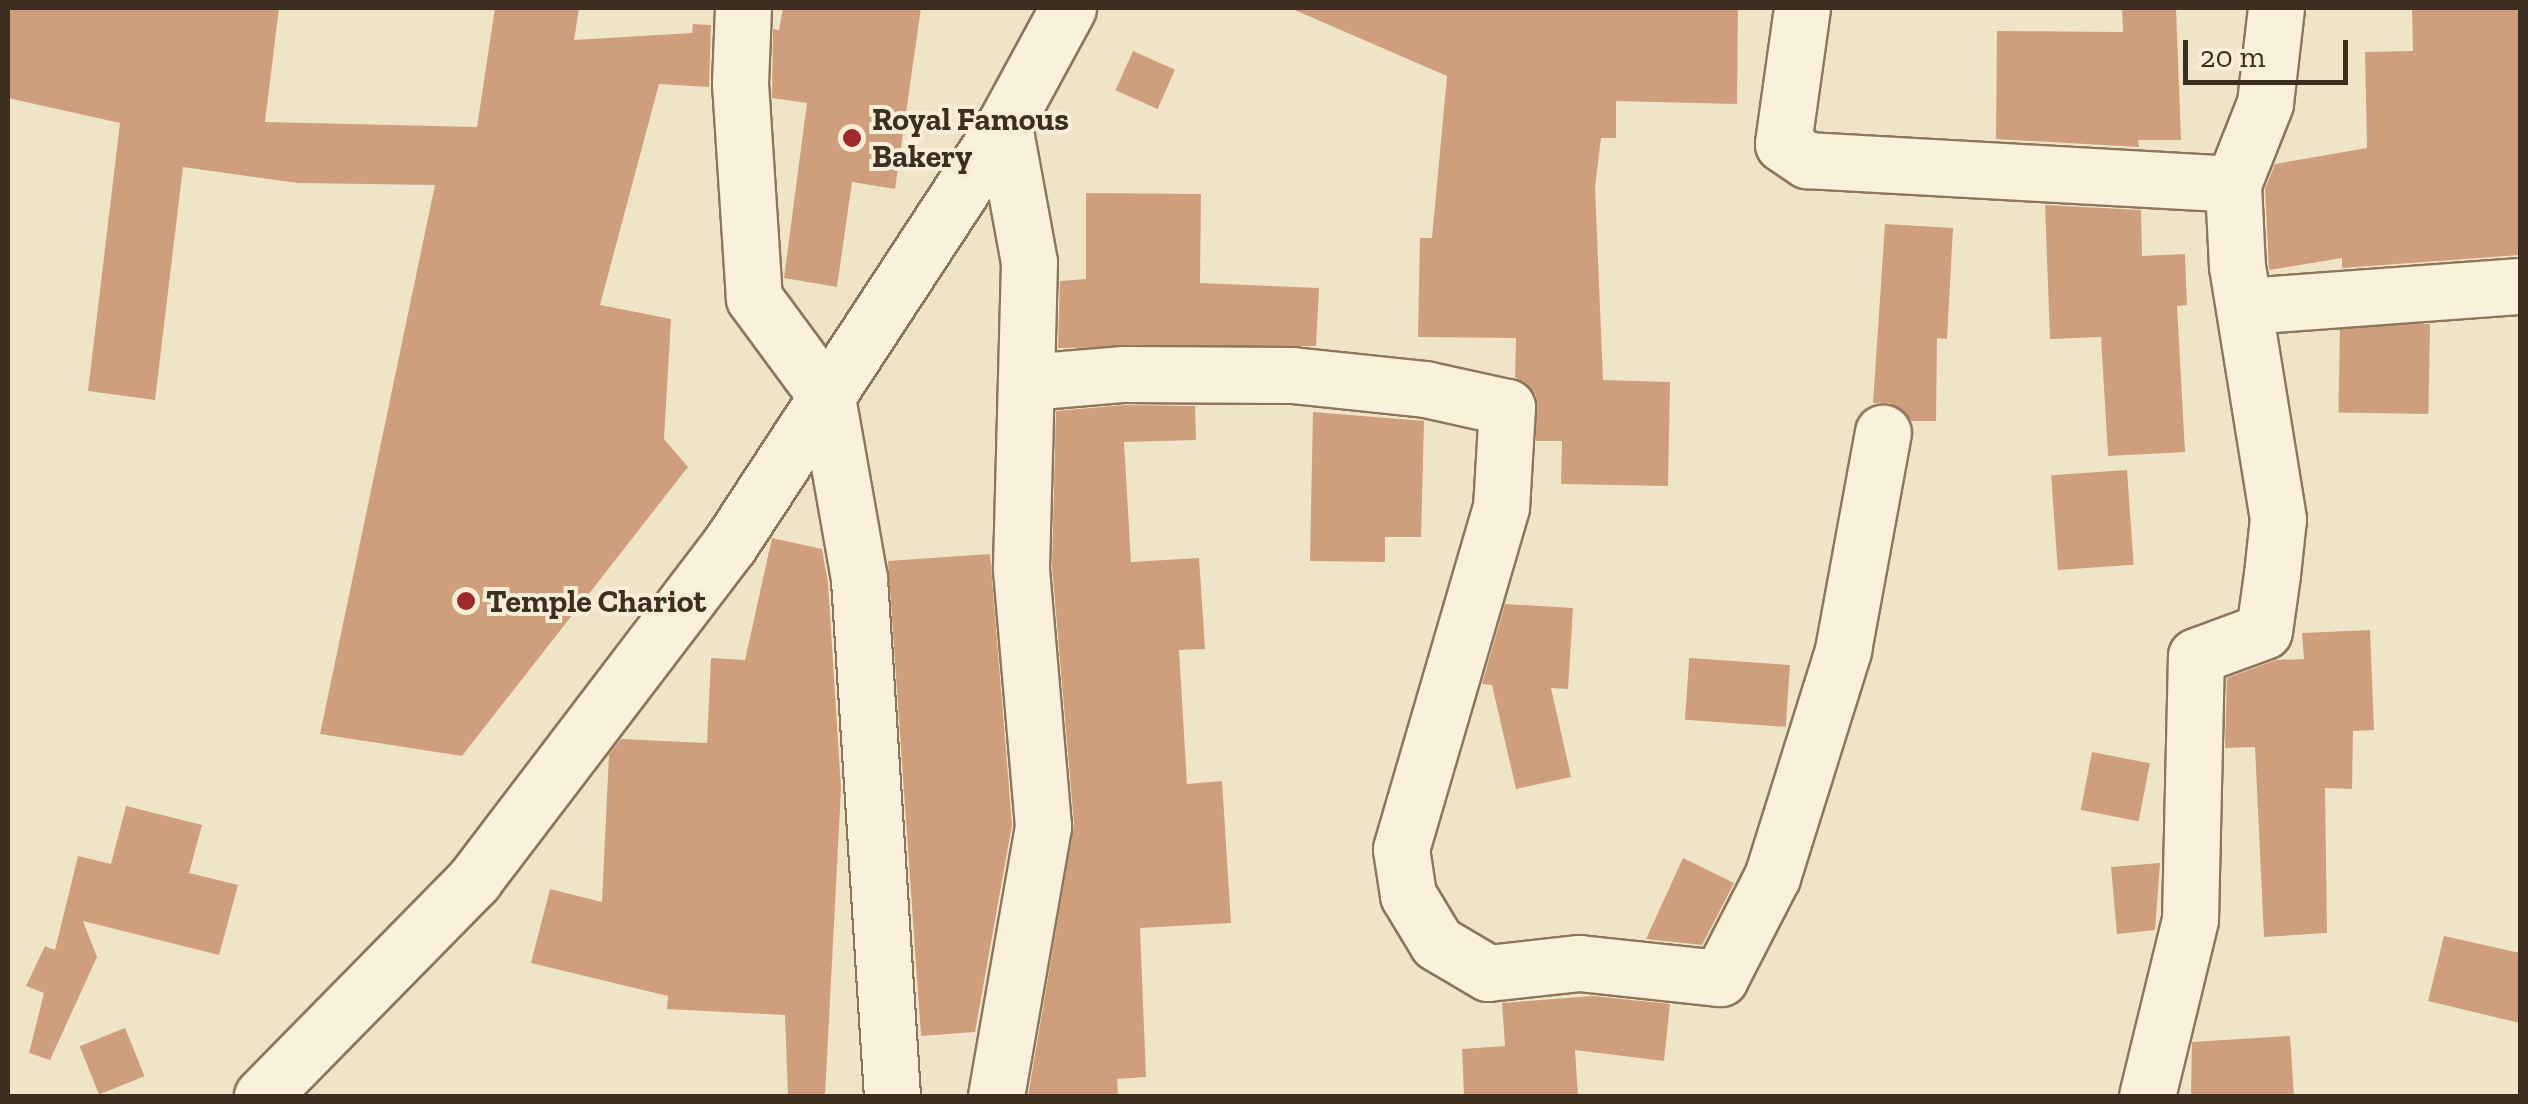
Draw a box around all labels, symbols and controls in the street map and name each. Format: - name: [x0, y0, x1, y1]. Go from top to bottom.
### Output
- scale bar: [2188, 20, 2353, 82]
- text: 20 m: [2200, 39, 2265, 75]
- place label: Royal Famous Bakery: [872, 101, 1069, 176]
- marker: Royal Famous Bakery: [841, 127, 863, 149]
- place label: Temple Chariot: [486, 582, 706, 620]
- marker: Temple Chariot: [455, 590, 477, 612]

